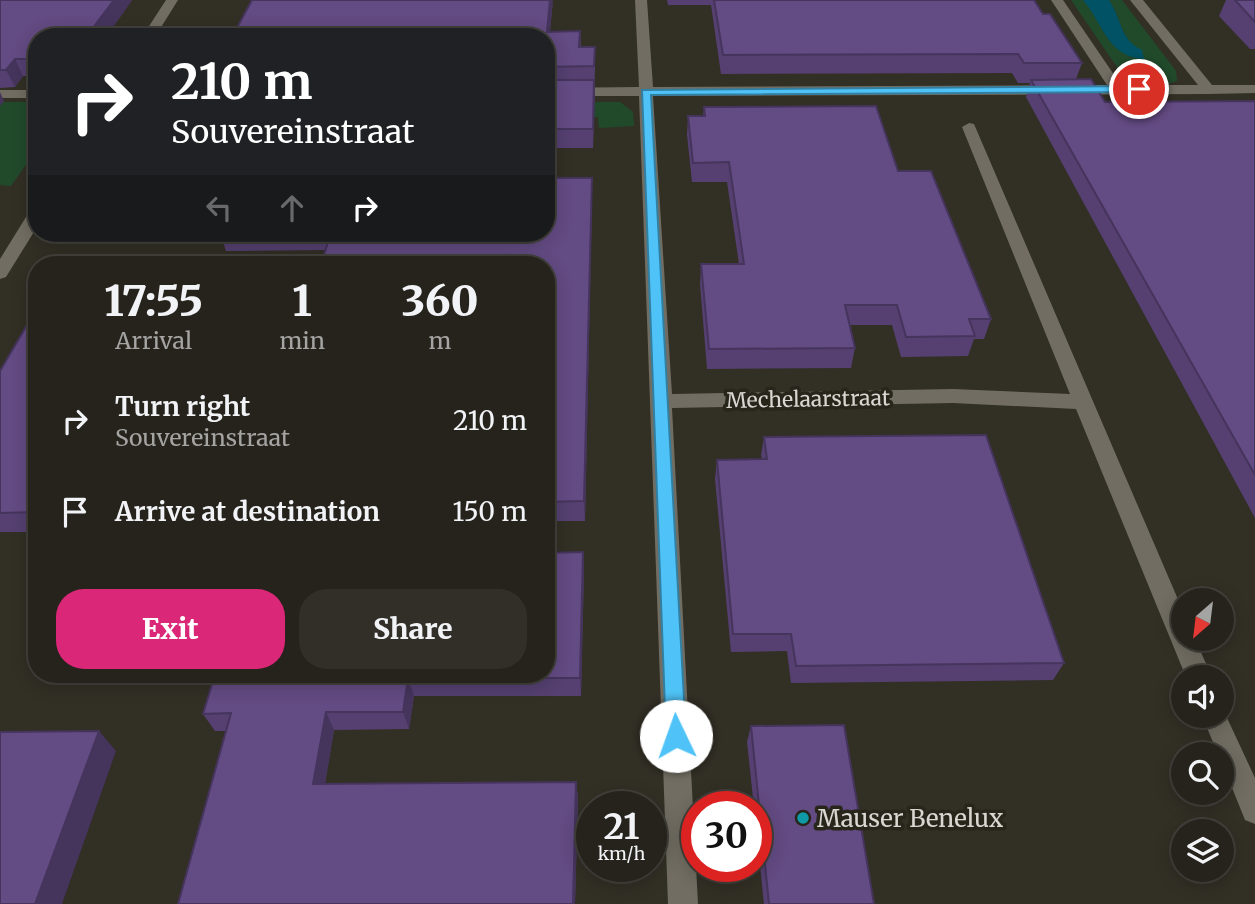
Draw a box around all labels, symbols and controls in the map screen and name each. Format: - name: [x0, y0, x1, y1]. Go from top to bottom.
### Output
- text: 210 m: [171, 51, 312, 112]
- icon: right: [56, 56, 147, 147]
- pin: [1109, 59, 1169, 119]
- icon: arrive: [1120, 70, 1158, 108]
- text: Souvereinstraat: [171, 112, 414, 152]
- icon: left: [200, 189, 238, 227]
- icon: ahead: [273, 189, 311, 227]
- icon: right: [346, 189, 384, 227]
- text: 17:55: [104, 275, 203, 327]
- text: 1: [292, 275, 312, 327]
- text: 360: [401, 275, 479, 327]
- text: Arrival: [115, 326, 192, 355]
- text: min: [279, 326, 325, 355]
- text: m: [429, 326, 451, 355]
- street label: Mechelaarstraat: [726, 384, 890, 414]
- text: Turn right: [115, 390, 250, 423]
- icon: right: [56, 402, 94, 440]
- text: 210 m: [453, 404, 527, 437]
- text: Souvereinstraat: [115, 423, 290, 452]
- icon: arrive: [56, 493, 94, 531]
- text: Arrive at destination: [115, 495, 380, 528]
- text: 150 m: [453, 495, 527, 528]
- north arrow: [1171, 588, 1234, 651]
- map controls: [1171, 588, 1234, 882]
- button: Exit: [56, 589, 285, 669]
- button: Share: [299, 589, 527, 669]
- button: sound: [1171, 665, 1234, 728]
- position arrow: [639, 699, 713, 773]
- button: search: [1171, 742, 1234, 805]
- speed limit sign: 30: [681, 791, 772, 882]
- place label: Mauser Benelux: [817, 803, 1004, 834]
- text: 21: [604, 805, 639, 849]
- marker: Mauser Benelux: [795, 810, 811, 826]
- button: layers: [1171, 819, 1234, 882]
- text: km/h: [598, 842, 645, 865]

